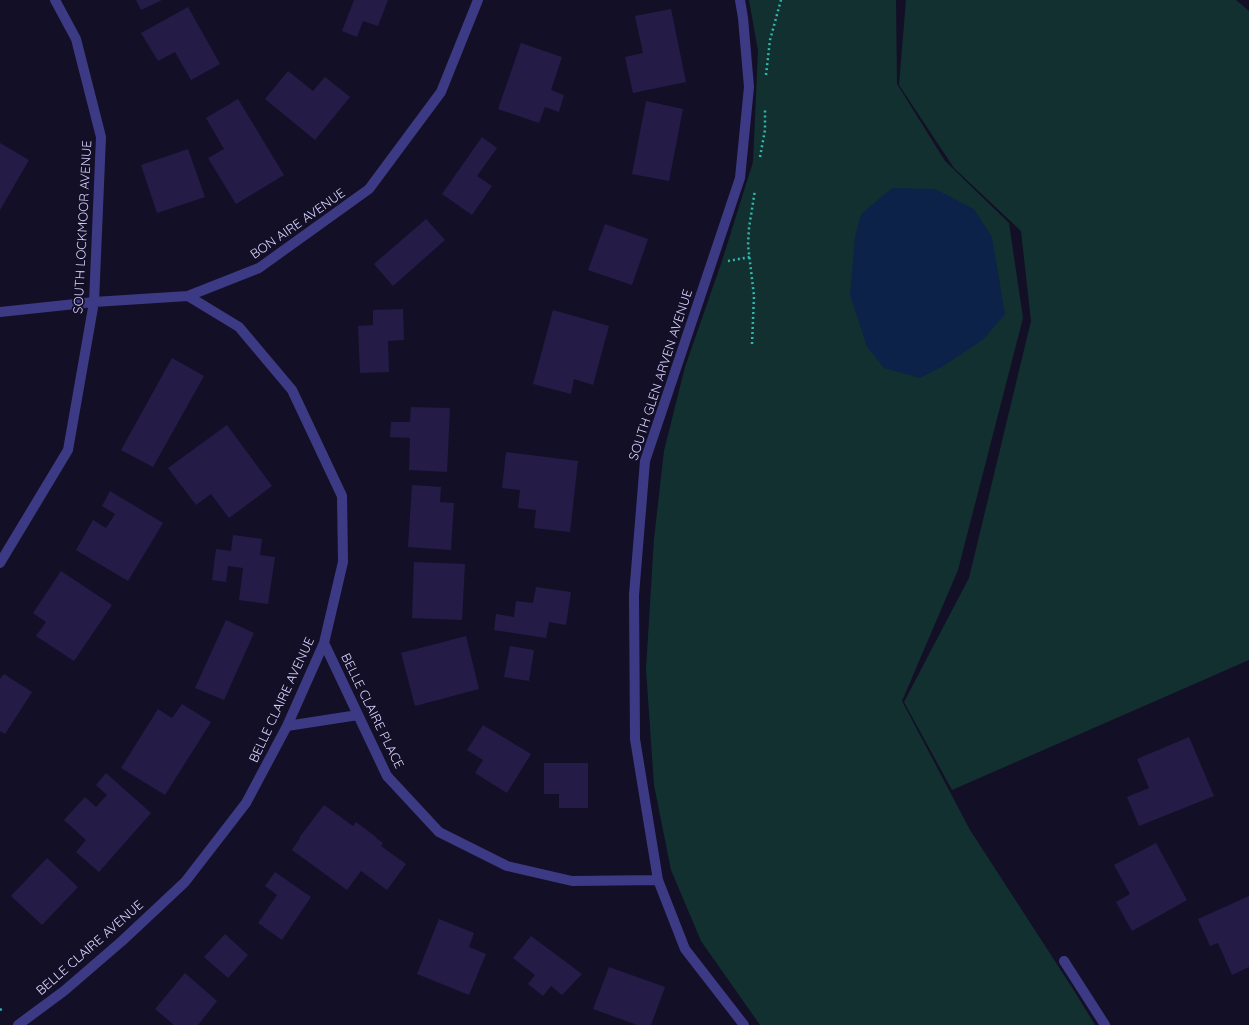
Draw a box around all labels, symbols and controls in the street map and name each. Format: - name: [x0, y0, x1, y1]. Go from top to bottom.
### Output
- street label: SOUTH LOCKMOOR AVENUE: [71, 140, 95, 314]
- street label: BON AIRE AVENUE: [248, 185, 348, 263]
- street label: SOUTH GLEN ARVEN AVENUE: [626, 287, 696, 463]
- street label: BELLE CLAIRE AVENUE: [246, 635, 318, 765]
- street label: BELLE CLAIRE PLACE: [337, 651, 407, 771]
- street label: BELLE CLAIRE AVENUE: [33, 897, 147, 999]

